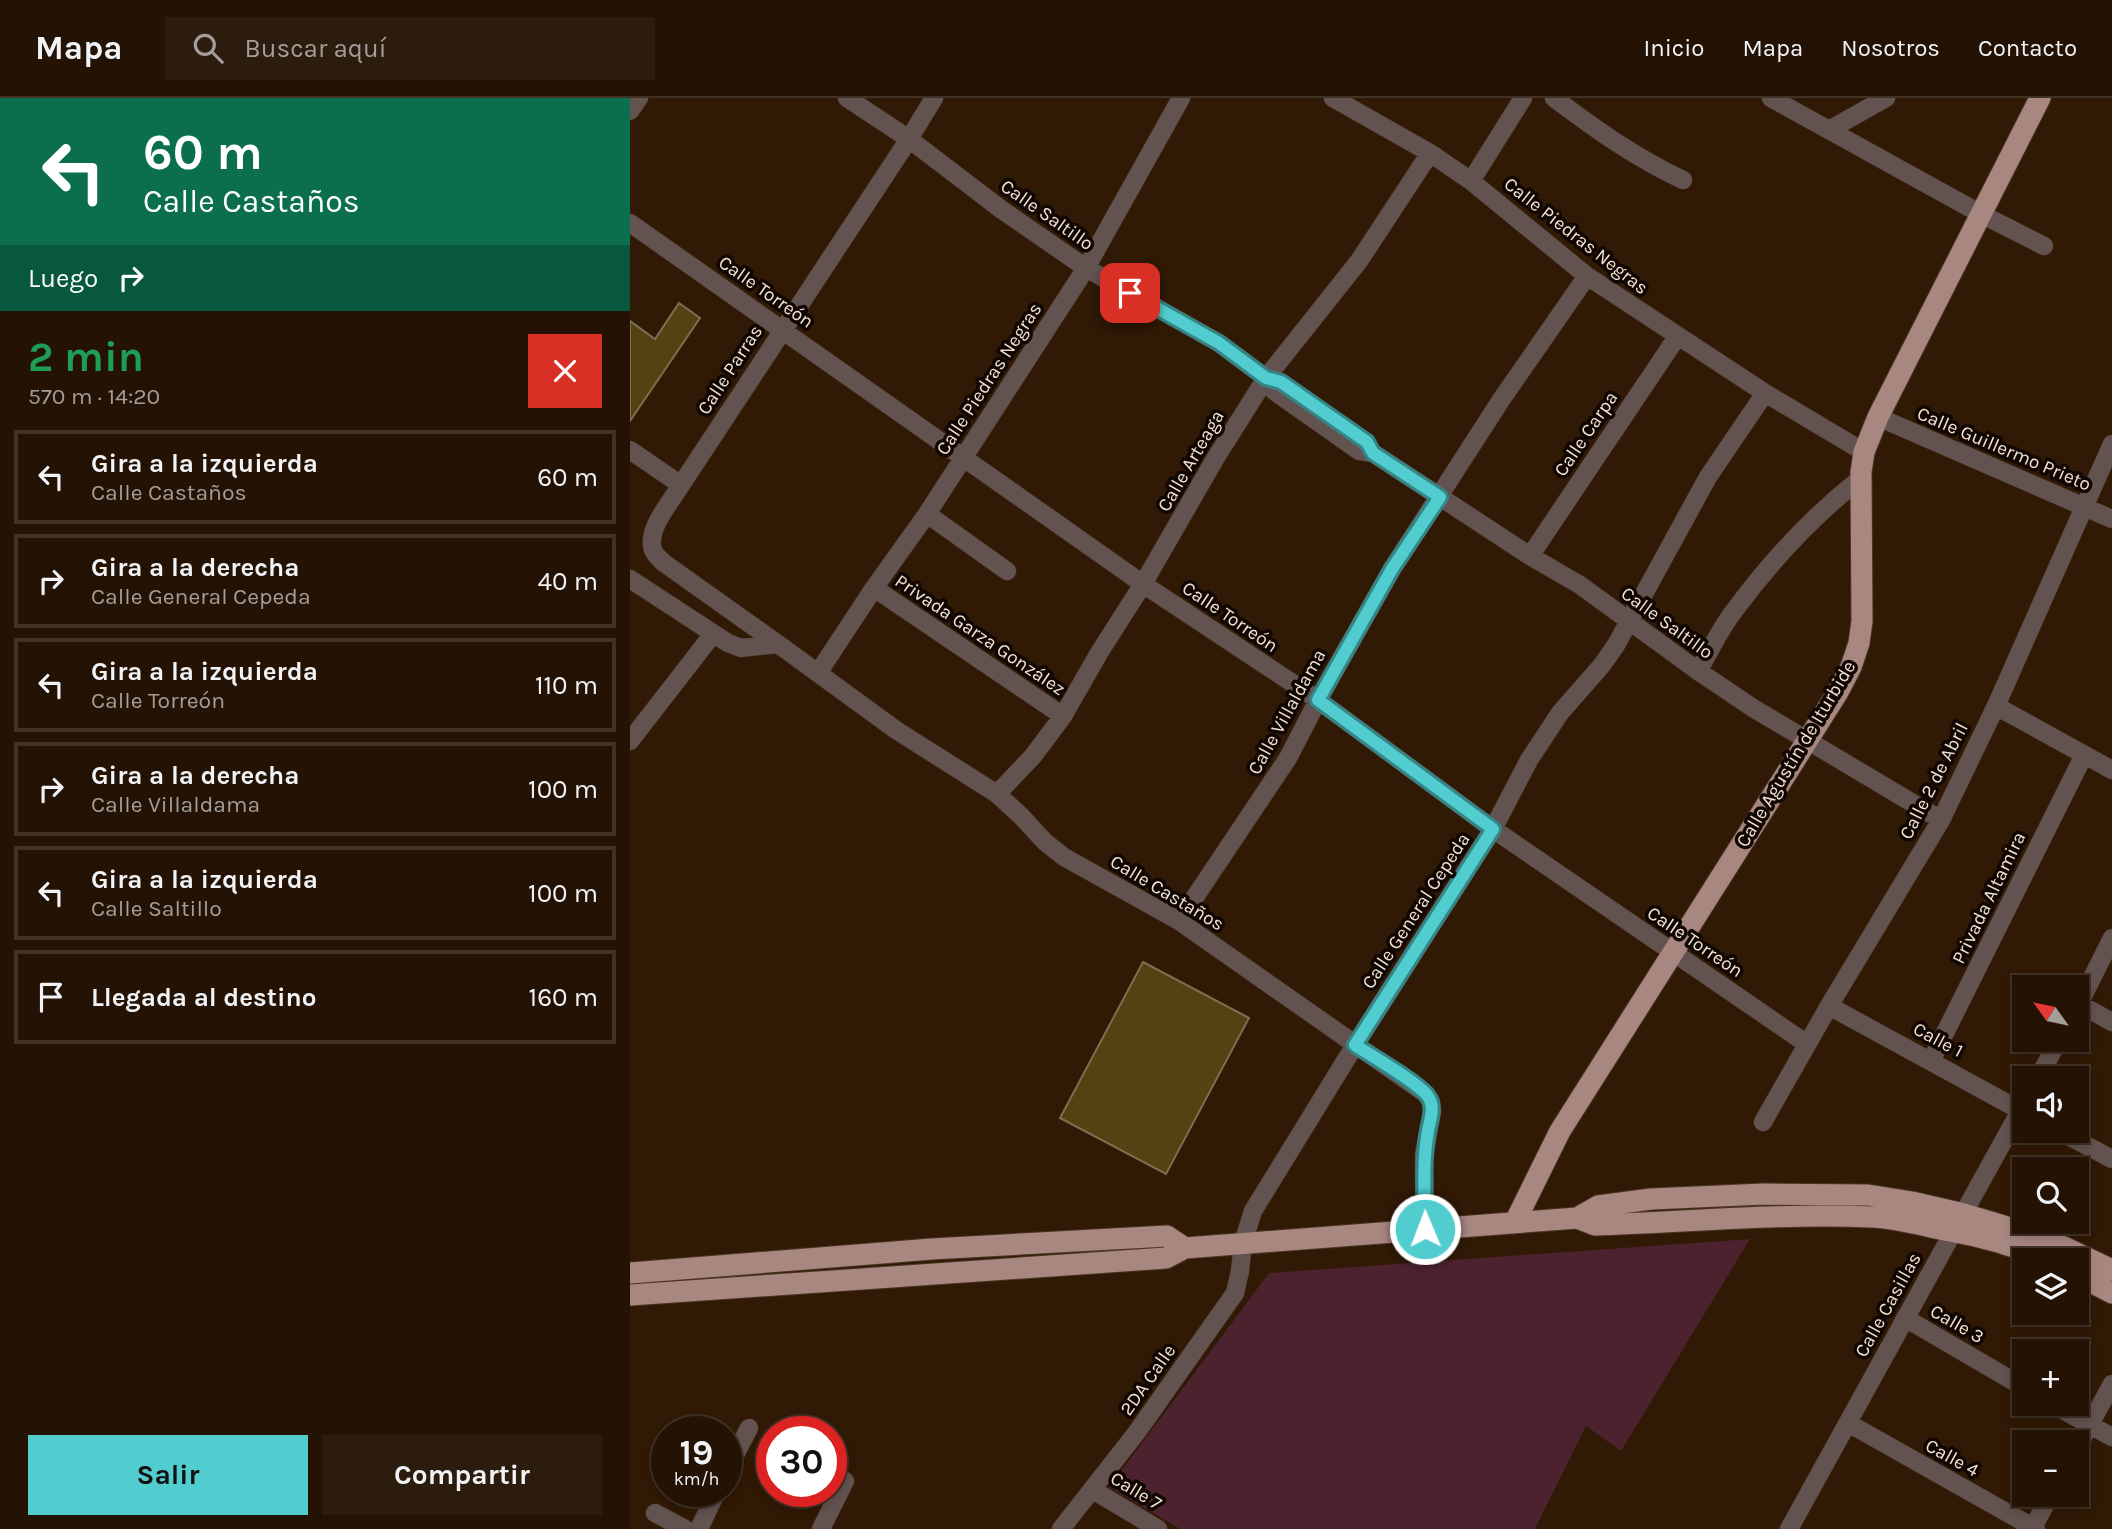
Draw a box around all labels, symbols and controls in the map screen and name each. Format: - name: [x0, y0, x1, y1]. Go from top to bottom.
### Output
- search box: [165, 17, 655, 80]
- text: Mapa: [35, 29, 123, 67]
- icon: search: [189, 29, 227, 67]
- text: Buscar aquí: [245, 33, 386, 64]
- text: Inicio: [1643, 34, 1704, 62]
- text: Mapa: [1742, 34, 1803, 62]
- text: Nosotros: [1841, 34, 1940, 62]
- text: Contacto: [1978, 34, 2077, 62]
- text: 60 m: [143, 124, 263, 181]
- icon: left: [28, 126, 119, 217]
- street label: Calle Piedras Negras: [1500, 173, 1652, 299]
- street label: Calle Saltillo: [996, 175, 1098, 255]
- text: Calle Castaños: [143, 183, 360, 220]
- street label: Calle Torreón: [714, 251, 818, 333]
- icon: right: [112, 259, 150, 297]
- text: Luego: [28, 263, 98, 294]
- pin: [1100, 263, 1160, 323]
- icon: arrive: [1111, 274, 1149, 312]
- street label: Calle Piedras Negras: [932, 299, 1046, 459]
- street label: Calle Parras: [693, 321, 767, 419]
- text: 2 min: [28, 332, 144, 382]
- button: close: [528, 334, 602, 408]
- text: 570 m · 14:20: [28, 383, 160, 410]
- street label: Calle Carpa: [1550, 387, 1622, 481]
- street label: Calle Guillermo Prieto: [1914, 402, 2094, 496]
- street label: Calle Arteaga: [1153, 406, 1229, 516]
- text: Gira a la izquierda: [91, 448, 318, 479]
- icon: left: [32, 458, 70, 496]
- text: 60 m: [537, 462, 598, 493]
- text: Calle Castaños: [91, 479, 247, 506]
- text: Gira a la derecha: [91, 552, 300, 583]
- icon: right: [32, 562, 70, 600]
- text: 40 m: [538, 566, 598, 597]
- street label: Privada Garza González: [891, 570, 1069, 700]
- street label: Calle Torreón: [1178, 577, 1282, 657]
- street label: Calle Saltillo: [1617, 582, 1717, 664]
- text: Calle General Cepeda: [91, 583, 311, 610]
- street label: Calle Villaldama: [1244, 646, 1330, 778]
- text: Gira a la izquierda: [91, 656, 318, 687]
- street label: Calle Agustín de Iturbide: [1732, 657, 1860, 851]
- icon: left: [32, 666, 70, 704]
- text: 110 m: [535, 670, 598, 701]
- text: Calle Torreón: [91, 687, 225, 714]
- street label: Calle 2 de Abril: [1895, 719, 1973, 843]
- text: Gira a la derecha: [91, 760, 300, 791]
- icon: right: [32, 770, 70, 808]
- text: 100 m: [528, 774, 598, 805]
- text: Calle Villaldama: [91, 791, 260, 818]
- street label: Calle General Cepeda: [1357, 829, 1475, 993]
- street label: Privada Altamira: [1948, 829, 2030, 967]
- street label: Calle Castaños: [1106, 850, 1228, 936]
- text: Gira a la izquierda: [91, 864, 318, 895]
- icon: left: [32, 874, 70, 912]
- text: 100 m: [528, 878, 598, 909]
- text: Calle Saltillo: [91, 895, 222, 922]
- street label: Calle Torreón: [1643, 902, 1747, 982]
- north arrow: [2012, 975, 2090, 1052]
- map controls: [2012, 975, 2089, 1507]
- icon: arrive: [32, 978, 70, 1016]
- text: Llegada al destino: [91, 982, 317, 1013]
- text: 160 m: [529, 982, 598, 1013]
- street label: Calle 1: [1909, 1018, 1967, 1062]
- button: sound: [2012, 1066, 2089, 1143]
- button: search: [2012, 1157, 2089, 1234]
- position arrow: [1388, 1192, 1462, 1266]
- button: layers: [2012, 1248, 2089, 1325]
- street label: Calle Casillas: [1850, 1249, 1926, 1361]
- street label: Calle 3: [1926, 1300, 1988, 1348]
- button: +: [2012, 1339, 2089, 1416]
- street label: 2DA Calle: [1116, 1340, 1180, 1420]
- speed limit sign: 30: [756, 1416, 847, 1507]
- button: −: [2012, 1430, 2089, 1507]
- text: 19: [680, 1432, 713, 1473]
- street label: Calle 4: [1921, 1434, 1983, 1482]
- button: Salir: [28, 1435, 308, 1515]
- button: Compartir: [322, 1435, 602, 1515]
- street label: Calle 7: [1106, 1467, 1166, 1515]
- text: km/h: [674, 1468, 719, 1490]

